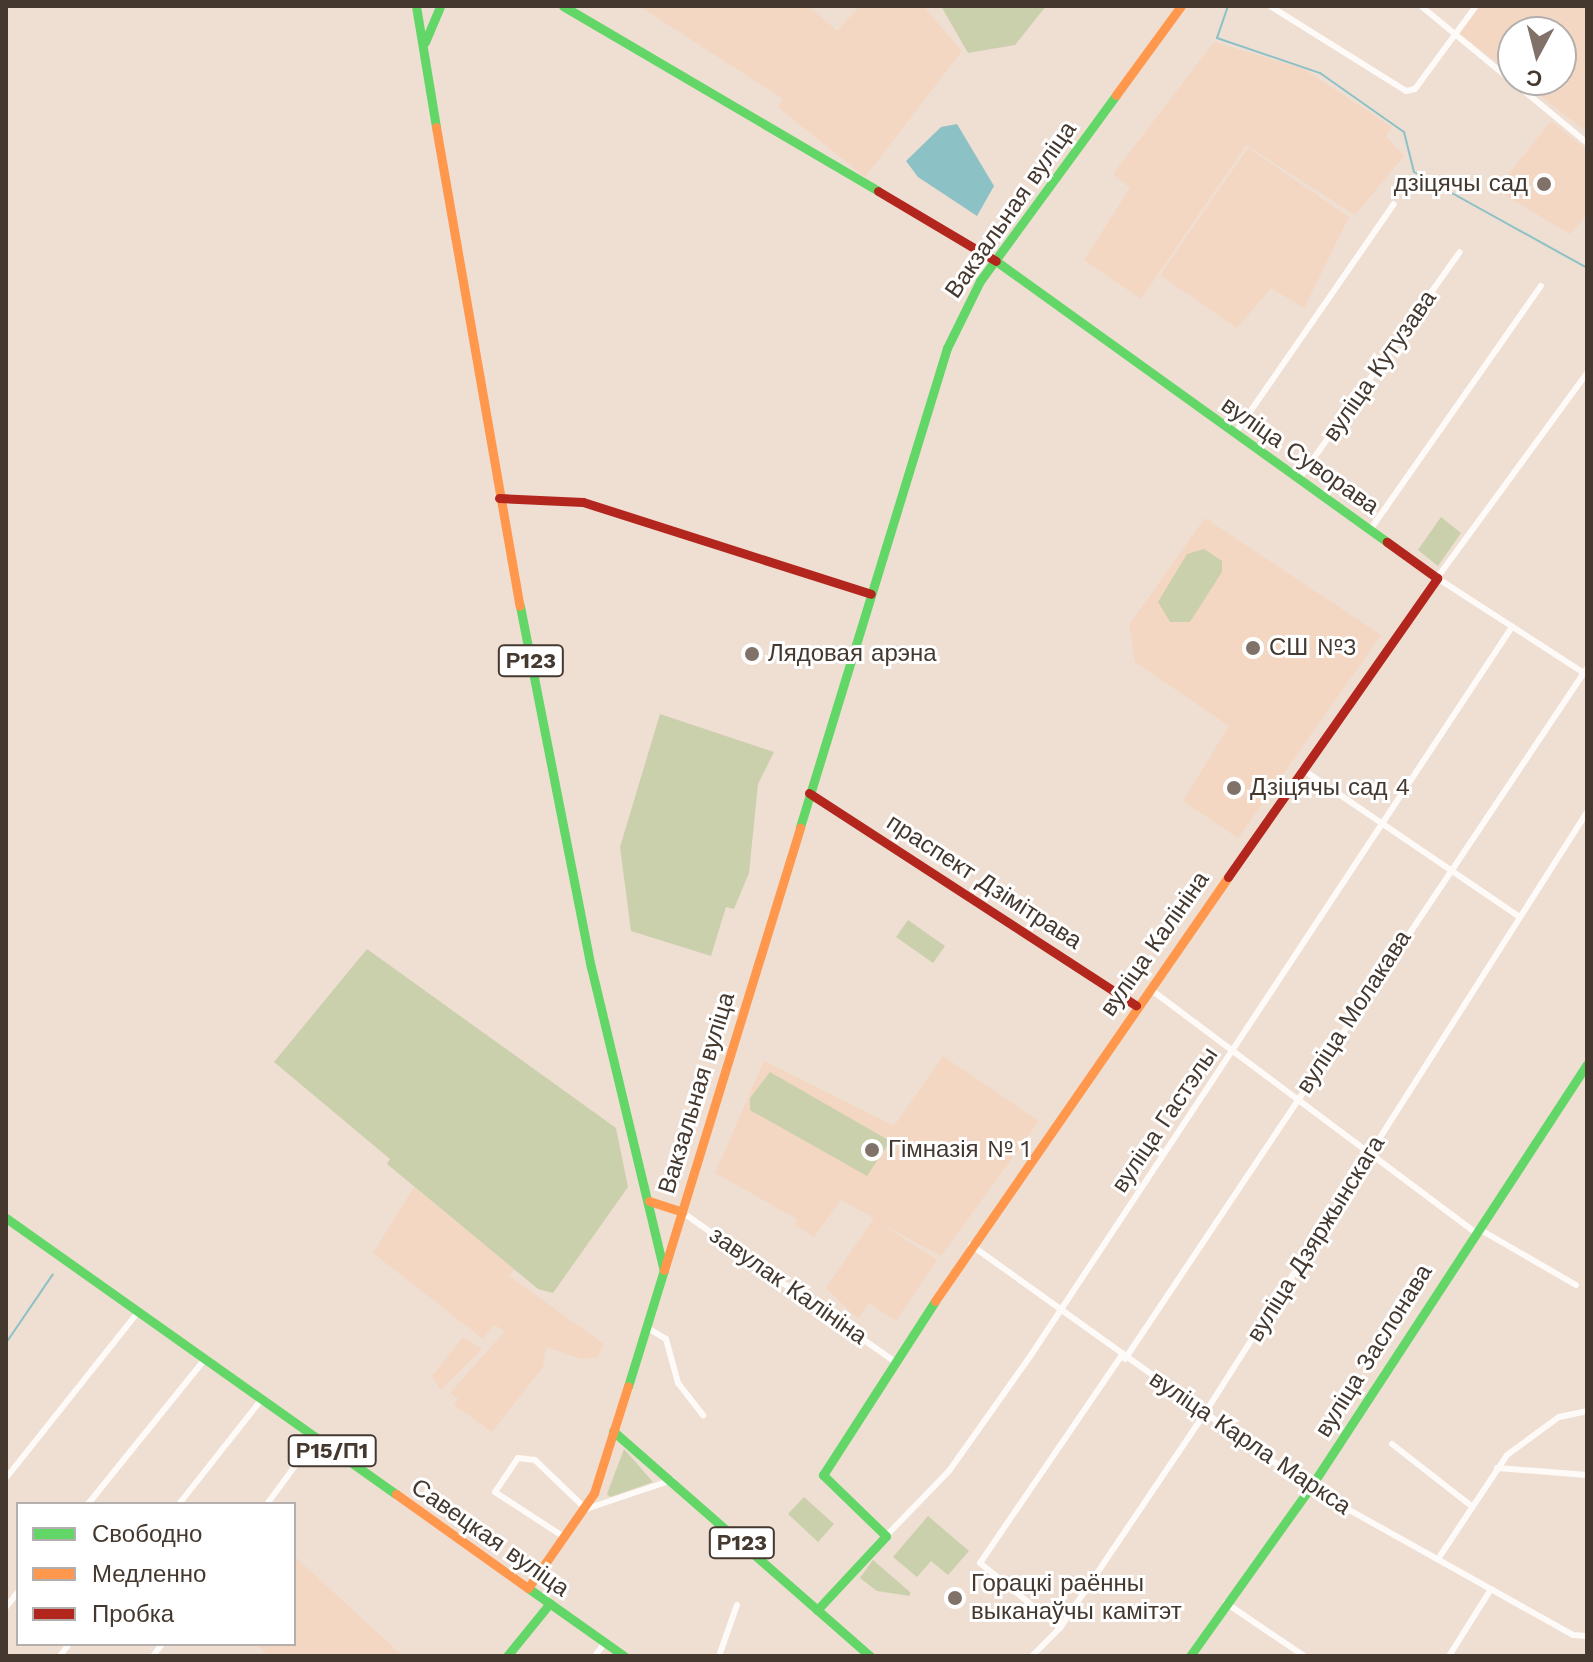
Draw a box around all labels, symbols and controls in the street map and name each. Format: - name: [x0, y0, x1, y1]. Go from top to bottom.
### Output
- north arrow: [1497, 16, 1577, 96]
- text: С: [1525, 65, 1544, 92]
- street label: Вакзальная вуліца: [939, 116, 1083, 304]
- place label: дзіцячы сад: [1394, 170, 1528, 198]
- marker: дзіцячы сад: [1535, 175, 1553, 193]
- street label: вуліца Кутузава: [1317, 285, 1443, 447]
- street label: вуліца Суворава: [1216, 391, 1384, 521]
- place label: СШ №3: [1269, 634, 1357, 662]
- marker: СШ №3: [1244, 639, 1262, 657]
- place label: Лядовая арэна: [768, 640, 937, 668]
- road number: Р123: [497, 643, 565, 679]
- marker: Лядовая арэна: [743, 645, 761, 663]
- place label: Дзіцячы сад 4: [1250, 774, 1410, 802]
- marker: Дзіцячы сад 4: [1225, 779, 1243, 797]
- street label: праспект Дзімітрава: [881, 808, 1087, 956]
- street label: вуліца Калініна: [1094, 866, 1216, 1022]
- street label: вуліца Молакава: [1290, 925, 1418, 1099]
- street label: Вакзальная вуліца: [653, 989, 741, 1197]
- street label: вуліца Гастэлы: [1106, 1042, 1224, 1198]
- street label: вуліца Дзяржынскага: [1241, 1131, 1391, 1347]
- place label: Гімназія № 1: [888, 1136, 1030, 1164]
- marker: Гімназія № 1: [863, 1141, 881, 1159]
- street label: завулак Калініна: [704, 1221, 872, 1351]
- street label: вуліца Заслонава: [1309, 1259, 1439, 1443]
- street label: вуліца Карла Маркса: [1144, 1365, 1356, 1521]
- road number: Р15/П1: [286, 1433, 378, 1469]
- street label: Савецкая вуліца: [405, 1473, 575, 1603]
- legend: [16, 1502, 296, 1646]
- text: Свободно: [92, 1520, 202, 1548]
- road number: Р123: [708, 1525, 776, 1561]
- text: Медленно: [92, 1560, 206, 1588]
- place label: Горацкі раённы выканаўчы камітэт: [971, 1570, 1182, 1626]
- marker: Горацкі раённы выканаўчы камітэт: [946, 1589, 964, 1607]
- text: Пробка: [92, 1600, 174, 1628]

